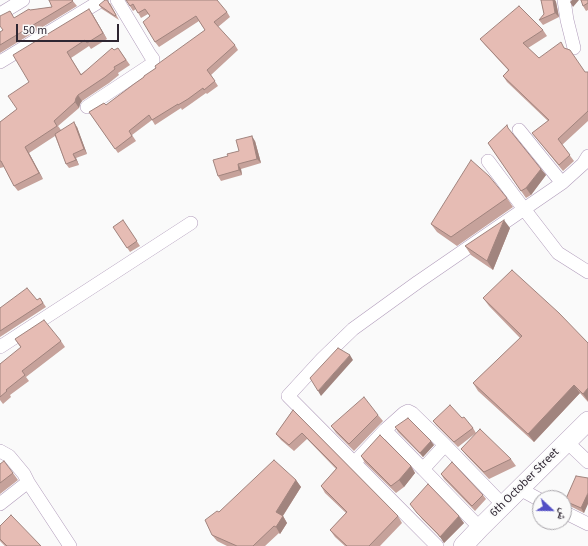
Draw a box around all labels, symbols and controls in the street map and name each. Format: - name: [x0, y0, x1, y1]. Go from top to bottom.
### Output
- scale bar: [18, 16, 121, 42]
- text: 50 m: [23, 22, 47, 39]
- street label: 6th October Street: [487, 445, 563, 521]
- north arrow: [532, 490, 572, 530]
- text: ش: [554, 506, 572, 523]

